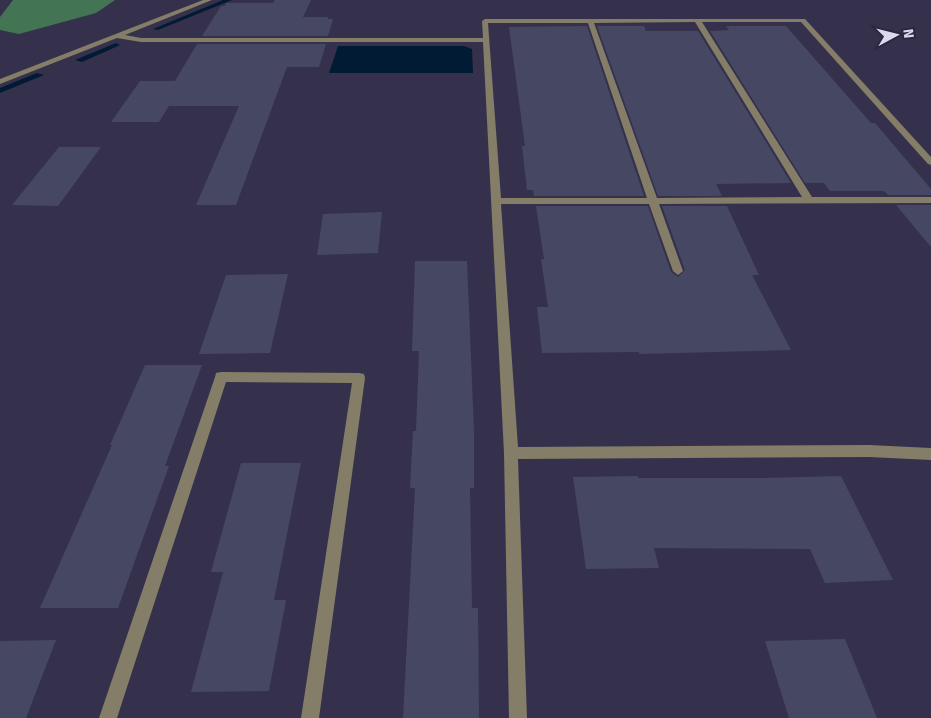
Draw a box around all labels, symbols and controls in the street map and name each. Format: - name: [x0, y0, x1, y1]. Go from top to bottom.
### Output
- north arrow: [871, 10, 921, 60]
- text: N: [899, 28, 917, 39]

